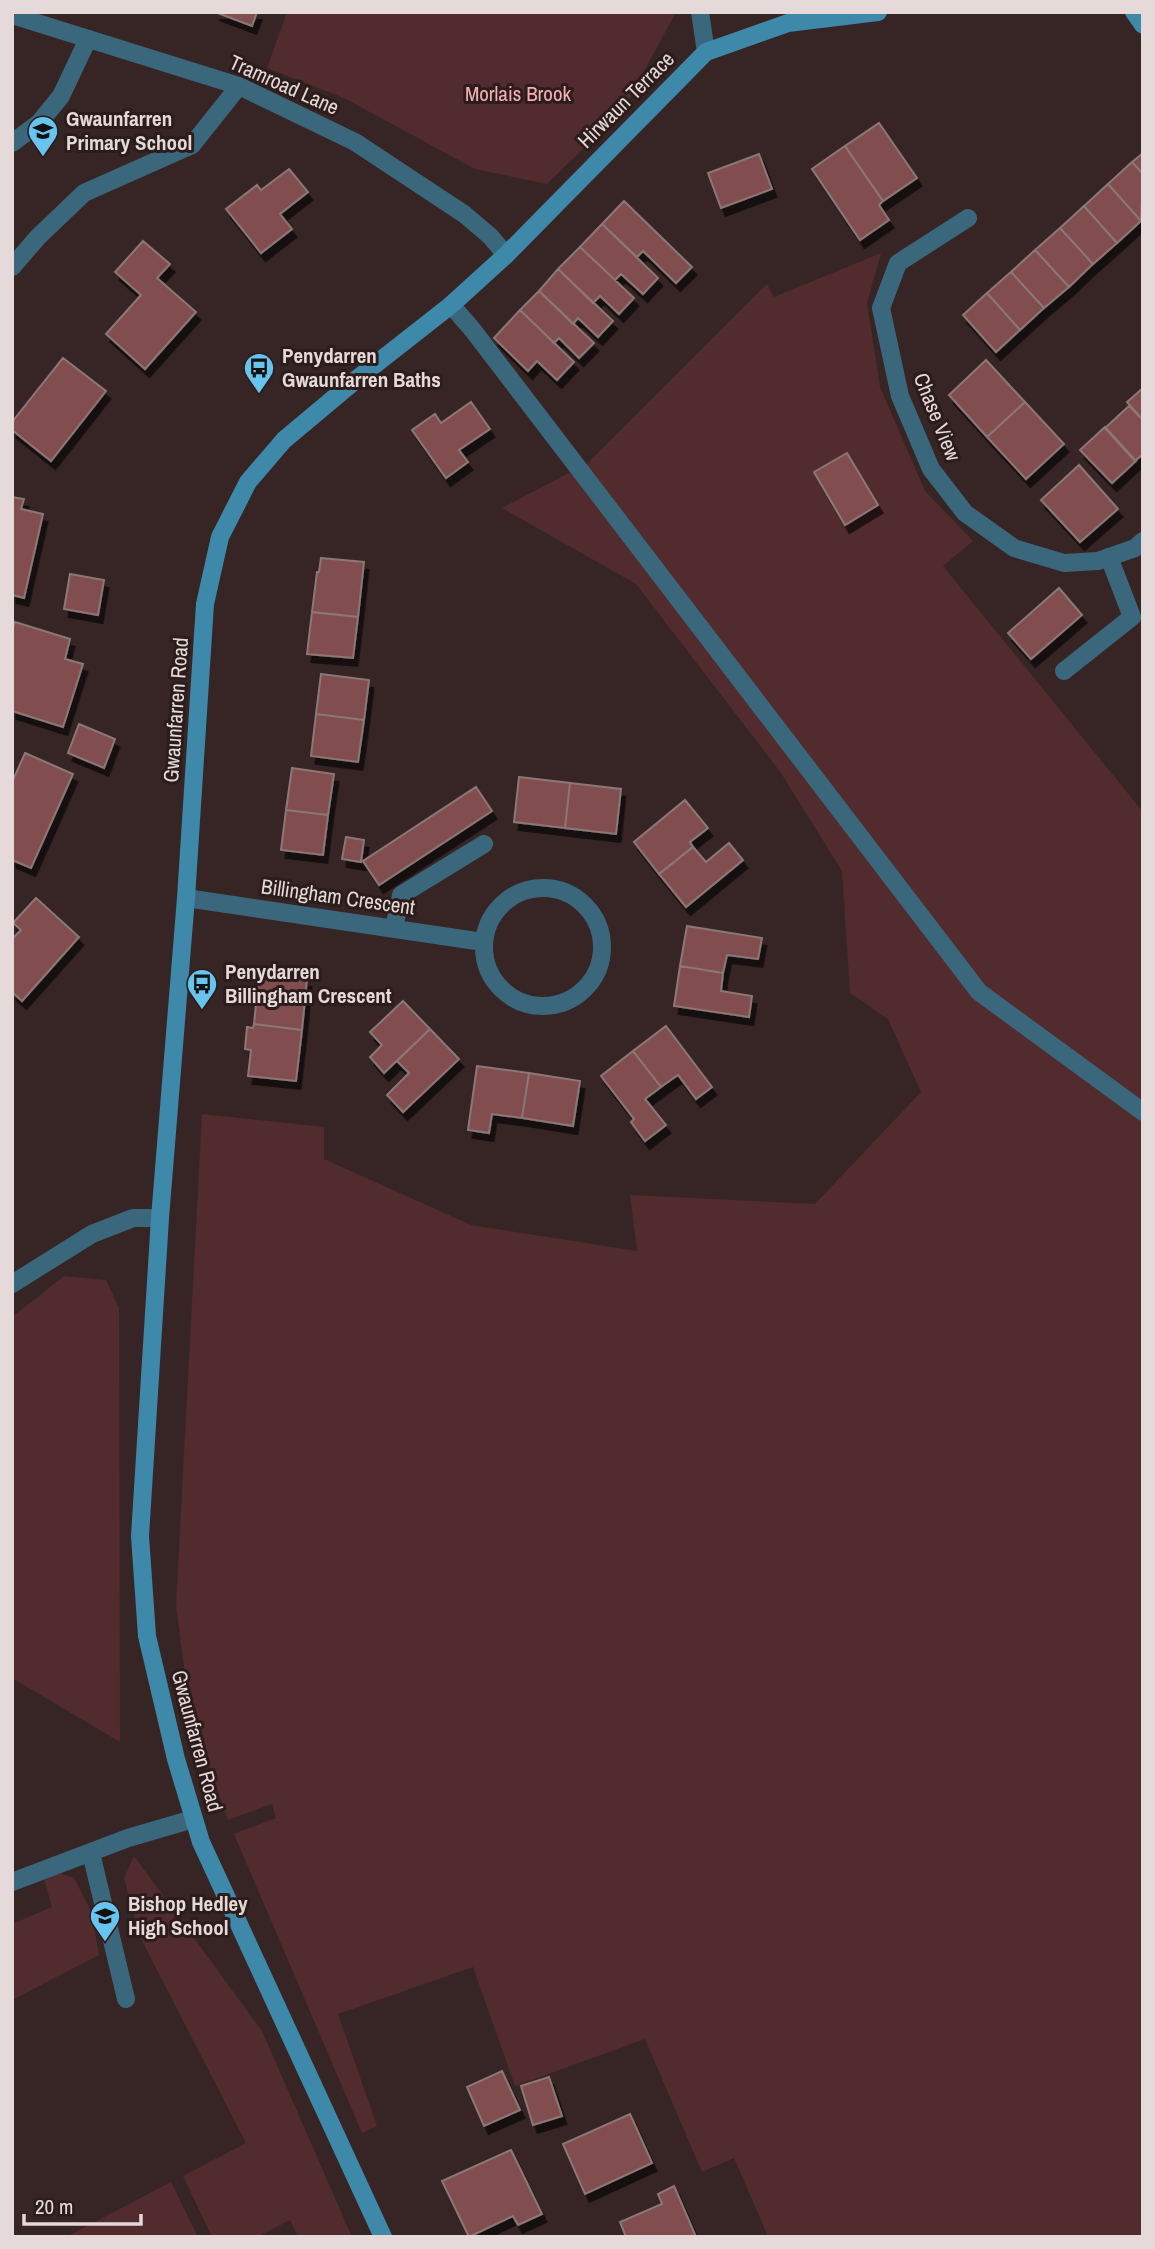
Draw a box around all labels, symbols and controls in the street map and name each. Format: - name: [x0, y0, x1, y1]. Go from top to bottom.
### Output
- street label: Hirwaun Terrace: [571, 45, 680, 154]
- street label: Tramroad Lane: [225, 47, 344, 122]
- park label: Morlais Brook: [465, 79, 571, 108]
- place label: Gwaunfarren Primary School: [66, 104, 192, 157]
- school or university icon: Gwaunfarren Primary School: [26, 114, 60, 158]
- place label: Penydarren Gwaunfarren Baths: [282, 341, 441, 394]
- bus stop icon: Penydarren Gwaunfarren Baths: [242, 351, 276, 395]
- street label: Chase View: [907, 368, 968, 466]
- street label: Gwaunfarren Road: [156, 636, 195, 784]
- street label: Billingham Crescent: [259, 871, 417, 922]
- place label: Penydarren Billingham Crescent: [225, 957, 392, 1010]
- bus stop icon: Penydarren Billingham Crescent: [185, 967, 219, 1011]
- street label: Gwaunfarren Road: [165, 1667, 230, 1815]
- place label: Bishop Hedley High School: [128, 1889, 248, 1942]
- school or university icon: Bishop Hedley High School: [88, 1899, 122, 1943]
- scale bar: [24, 2182, 142, 2226]
- text: 20 m: [35, 2192, 73, 2221]

